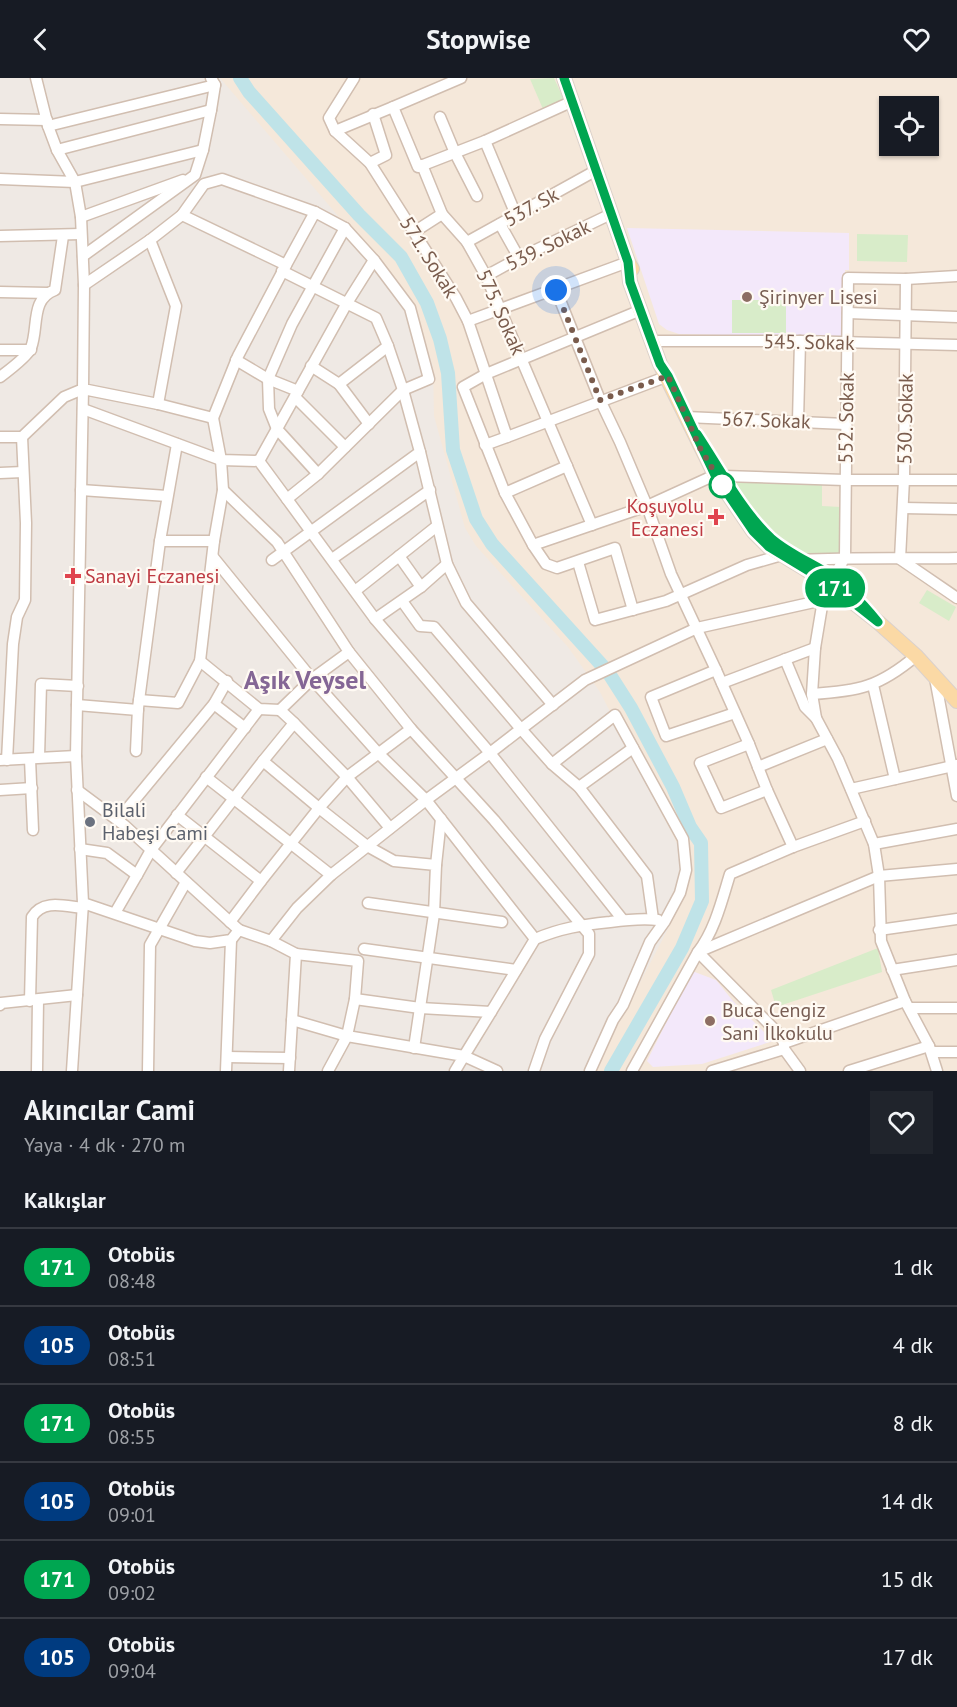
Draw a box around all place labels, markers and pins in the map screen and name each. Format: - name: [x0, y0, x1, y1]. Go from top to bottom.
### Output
- place label: Şirinyer Lisesi: [759, 284, 878, 310]
- marker: Şirinyer Lisesi: [740, 290, 754, 304]
- unlabelled marker: [709, 472, 735, 498]
- place label: Koşuyolu Eczanesi: [626, 493, 704, 542]
- marker: Koşuyolu Eczanesi: [709, 510, 723, 524]
- place label: Sanayi Eczanesi: [85, 563, 220, 589]
- marker: Sanayi Eczanesi: [66, 569, 80, 583]
- place label: Bilali Habeşi Cami: [102, 797, 208, 846]
- marker: Bilali Habeşi Cami: [83, 815, 97, 829]
- place label: Buca Cengiz Sani İlkokulu: [722, 997, 833, 1046]
- marker: Buca Cengiz Sani İlkokulu: [703, 1014, 717, 1028]

